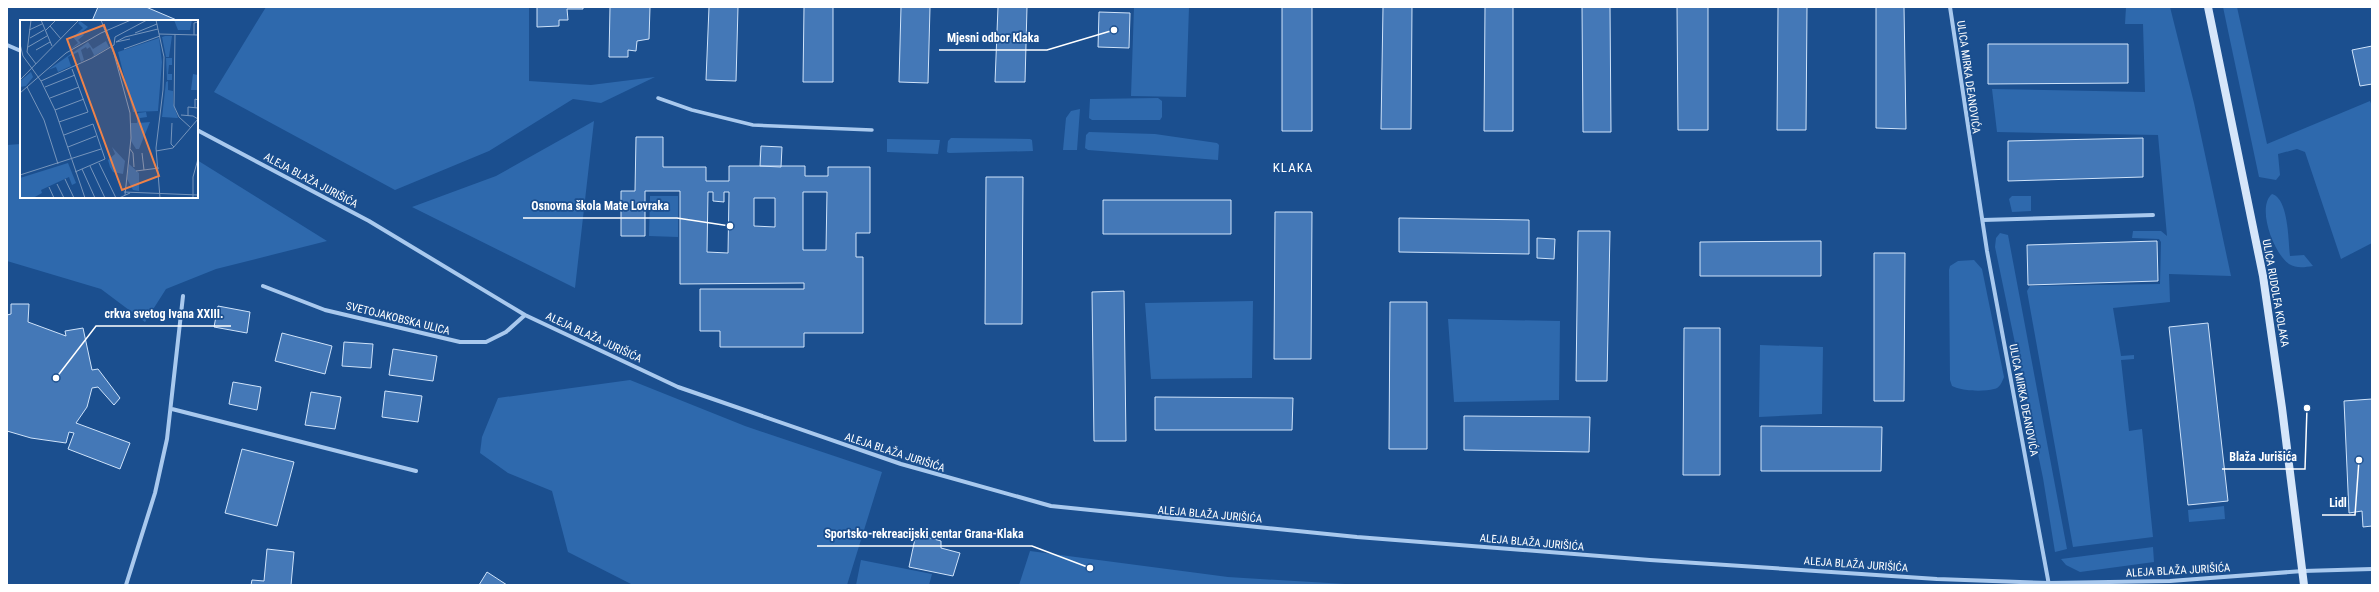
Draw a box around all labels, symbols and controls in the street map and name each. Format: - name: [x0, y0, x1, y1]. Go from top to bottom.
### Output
- inset map: [20, 20, 198, 198]
- street label: ULICA MIRKA DEANOVIĆA: [1954, 20, 1984, 135]
- callout: Mjesni odbor Klaka: [939, 26, 1047, 50]
- text: Mjesni odbor Klaka: [947, 31, 1039, 45]
- street label: ALEJA BLAŽA JURIŠIĆA: [262, 149, 361, 211]
- district label: KLAKA: [1273, 160, 1313, 175]
- callout: Osnovna škola Mate Lovraka: [523, 194, 677, 218]
- text: Osnovna škola Mate Lovraka: [531, 199, 669, 213]
- street label: ULICA RUDOLFA KOLAKA: [2260, 238, 2291, 349]
- street label: SVETOJAKOBSKA ULICA: [344, 299, 452, 338]
- callout: crkva svetog Ivana XXIII.: [96, 302, 231, 326]
- text: crkva svetog Ivana XXIII.: [105, 307, 223, 321]
- street label: ALEJA BLAŽA JURIŠIĆA: [544, 309, 645, 366]
- street label: ULICA MIRKA DEANOVIĆA: [2006, 343, 2042, 458]
- street label: ALEJA BLAŽA JURIŠIĆA: [843, 429, 948, 475]
- callout: Blaža Jurišića: [2222, 445, 2305, 469]
- text: Blaža Jurišića: [2229, 450, 2297, 464]
- callout: Lidl: [2322, 491, 2355, 515]
- text: Lidl: [2329, 496, 2347, 510]
- street label: ALEJA BLAŽA JURIŠIĆA: [1157, 502, 1263, 526]
- callout: Sportsko-rekreacijski centar Grana-Klaka: [817, 522, 1032, 546]
- text: Sportsko-rekreacijski centar Grana-Klaka: [824, 527, 1024, 541]
- street label: ALEJA BLAŽA JURIŠIĆA: [1479, 530, 1585, 554]
- street label: ALEJA BLAŽA JURIŠIĆA: [1803, 553, 1909, 575]
- street label: ALEJA BLAŽA JURIŠIĆA: [2125, 560, 2231, 580]

